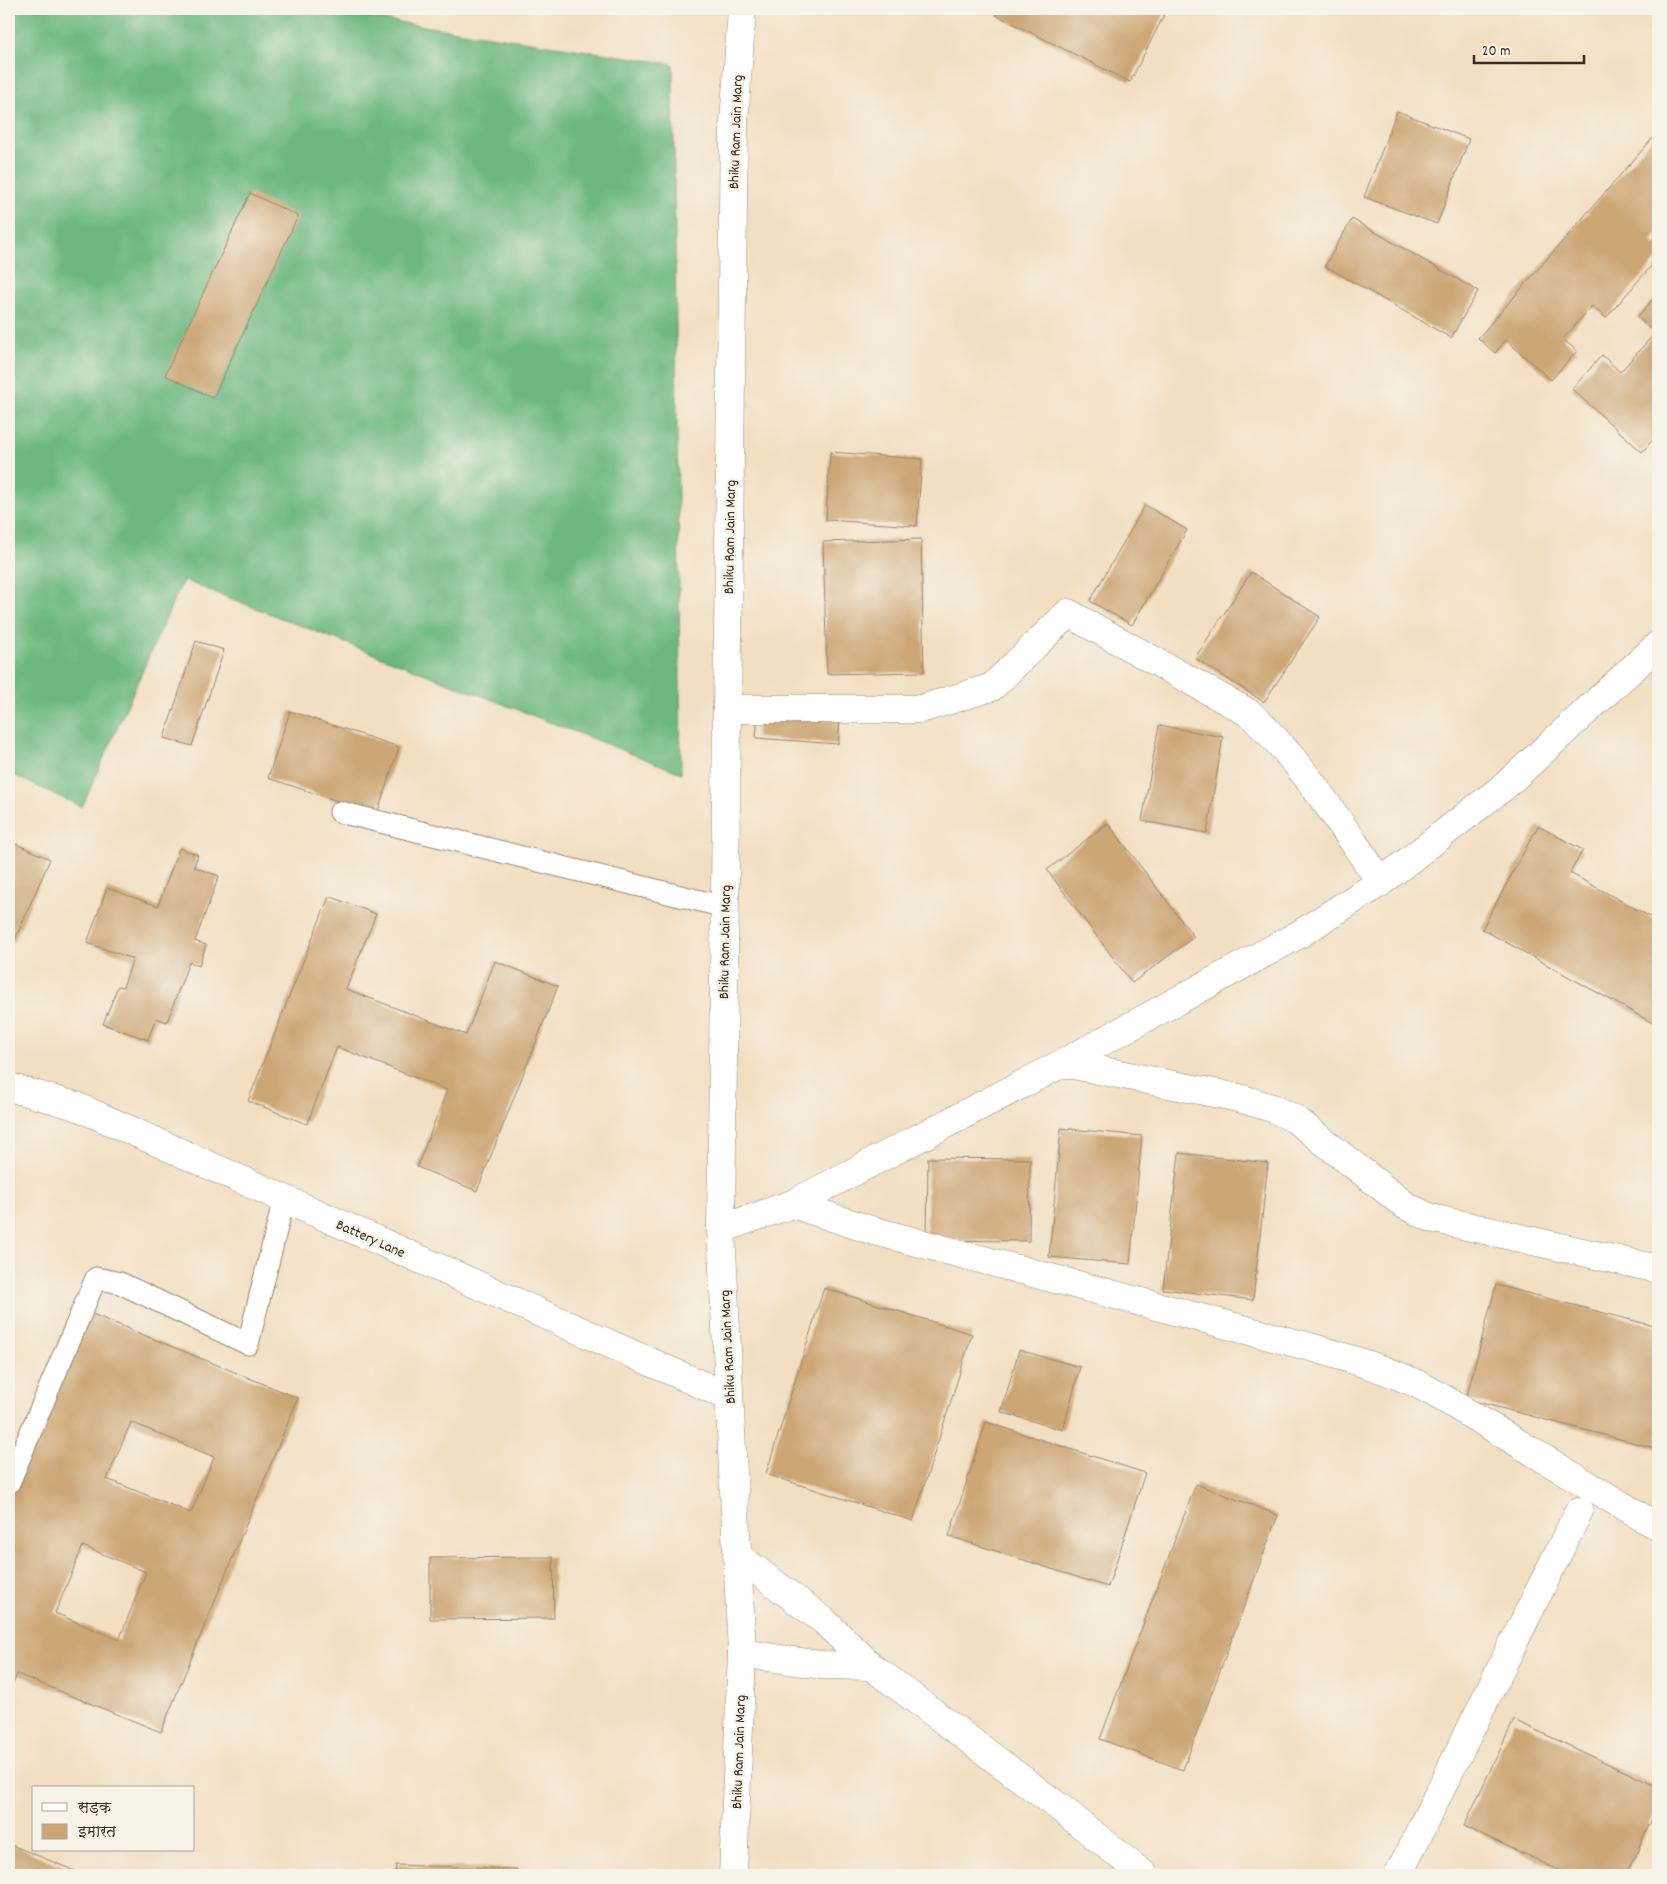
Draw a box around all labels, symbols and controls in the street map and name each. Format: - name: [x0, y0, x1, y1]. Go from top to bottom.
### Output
- scale bar: [1474, 32, 1584, 64]
- text: 20 m: [1482, 41, 1510, 63]
- street label: Bhiku Ram Jain Marg: [724, 75, 750, 190]
- street label: Bhiku Ram Jain Marg: [719, 480, 743, 594]
- street label: Bhiku Ram Jain Marg: [714, 885, 738, 999]
- street label: Battery Lane: [332, 1215, 409, 1265]
- street label: Bhiku Ram Jain Marg: [715, 1289, 743, 1405]
- street label: Bhiku Ram Jain Marg: [727, 1695, 753, 1810]
- legend: [32, 1786, 195, 1852]
- text: सड़क: [77, 1798, 112, 1820]
- text: इमारत: [77, 1822, 117, 1844]

